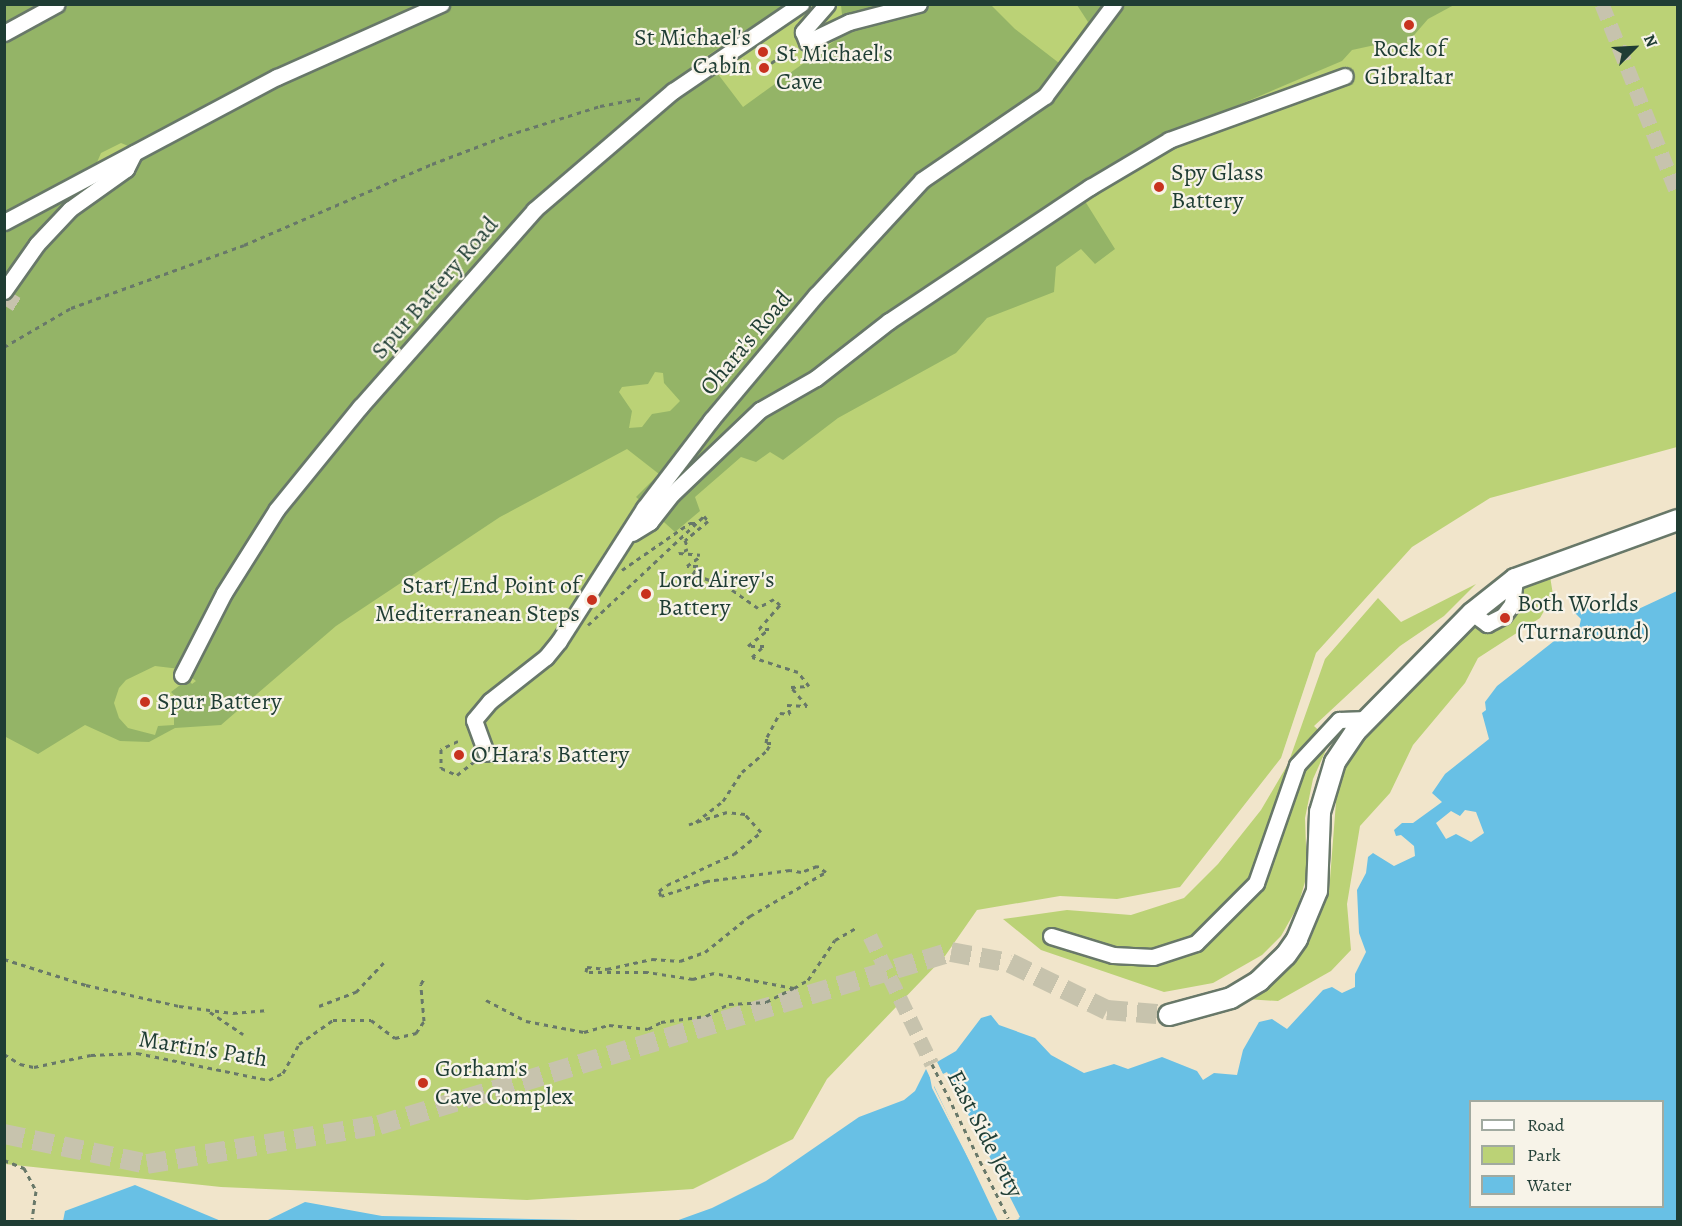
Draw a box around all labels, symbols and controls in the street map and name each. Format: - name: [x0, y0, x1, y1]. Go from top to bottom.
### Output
- marker: Rock of Gibraltar: [1402, 18, 1416, 32]
- north arrow: [1604, 18, 1664, 78]
- place label: St Michael's Cabin: [634, 24, 751, 80]
- text: N: [1638, 31, 1663, 50]
- place label: Rock of Gibraltar: [1365, 35, 1453, 91]
- place label: St Michael's Cave: [776, 40, 893, 96]
- marker: St Michael's Cabin: [756, 45, 770, 59]
- marker: St Michael's Cave: [757, 61, 771, 75]
- place label: Spy Glass Battery: [1171, 159, 1264, 215]
- marker: Spy Glass Battery: [1152, 180, 1166, 194]
- street label: Spur Battery Road: [365, 211, 505, 365]
- street label: Ohara's Road: [694, 285, 798, 401]
- place label: Lord Airey's Battery: [658, 566, 775, 622]
- place label: Start/End Point of Mediterranean Steps: [375, 572, 580, 628]
- marker: Lord Airey's Battery: [639, 587, 653, 601]
- place label: Both Worlds (Turnaround): [1517, 590, 1649, 646]
- marker: Start/End Point of Mediterranean Steps: [585, 593, 599, 607]
- marker: Both Worlds (Turnaround): [1498, 611, 1512, 625]
- place label: Spur Battery: [157, 688, 282, 716]
- marker: Spur Battery: [138, 695, 152, 709]
- place label: O'Hara's Battery: [471, 741, 629, 769]
- marker: O'Hara's Battery: [452, 748, 466, 762]
- street label: Martin's Path: [137, 1025, 269, 1073]
- place label: Gorham's Cave Complex: [435, 1055, 573, 1111]
- street label: East Side Jetty: [941, 1066, 1029, 1202]
- marker: Gorham's Cave Complex: [416, 1076, 430, 1090]
- legend: [1469, 1100, 1664, 1208]
- text: Road: [1527, 1113, 1564, 1137]
- text: Park: [1527, 1143, 1561, 1167]
- text: Water: [1527, 1173, 1572, 1197]

